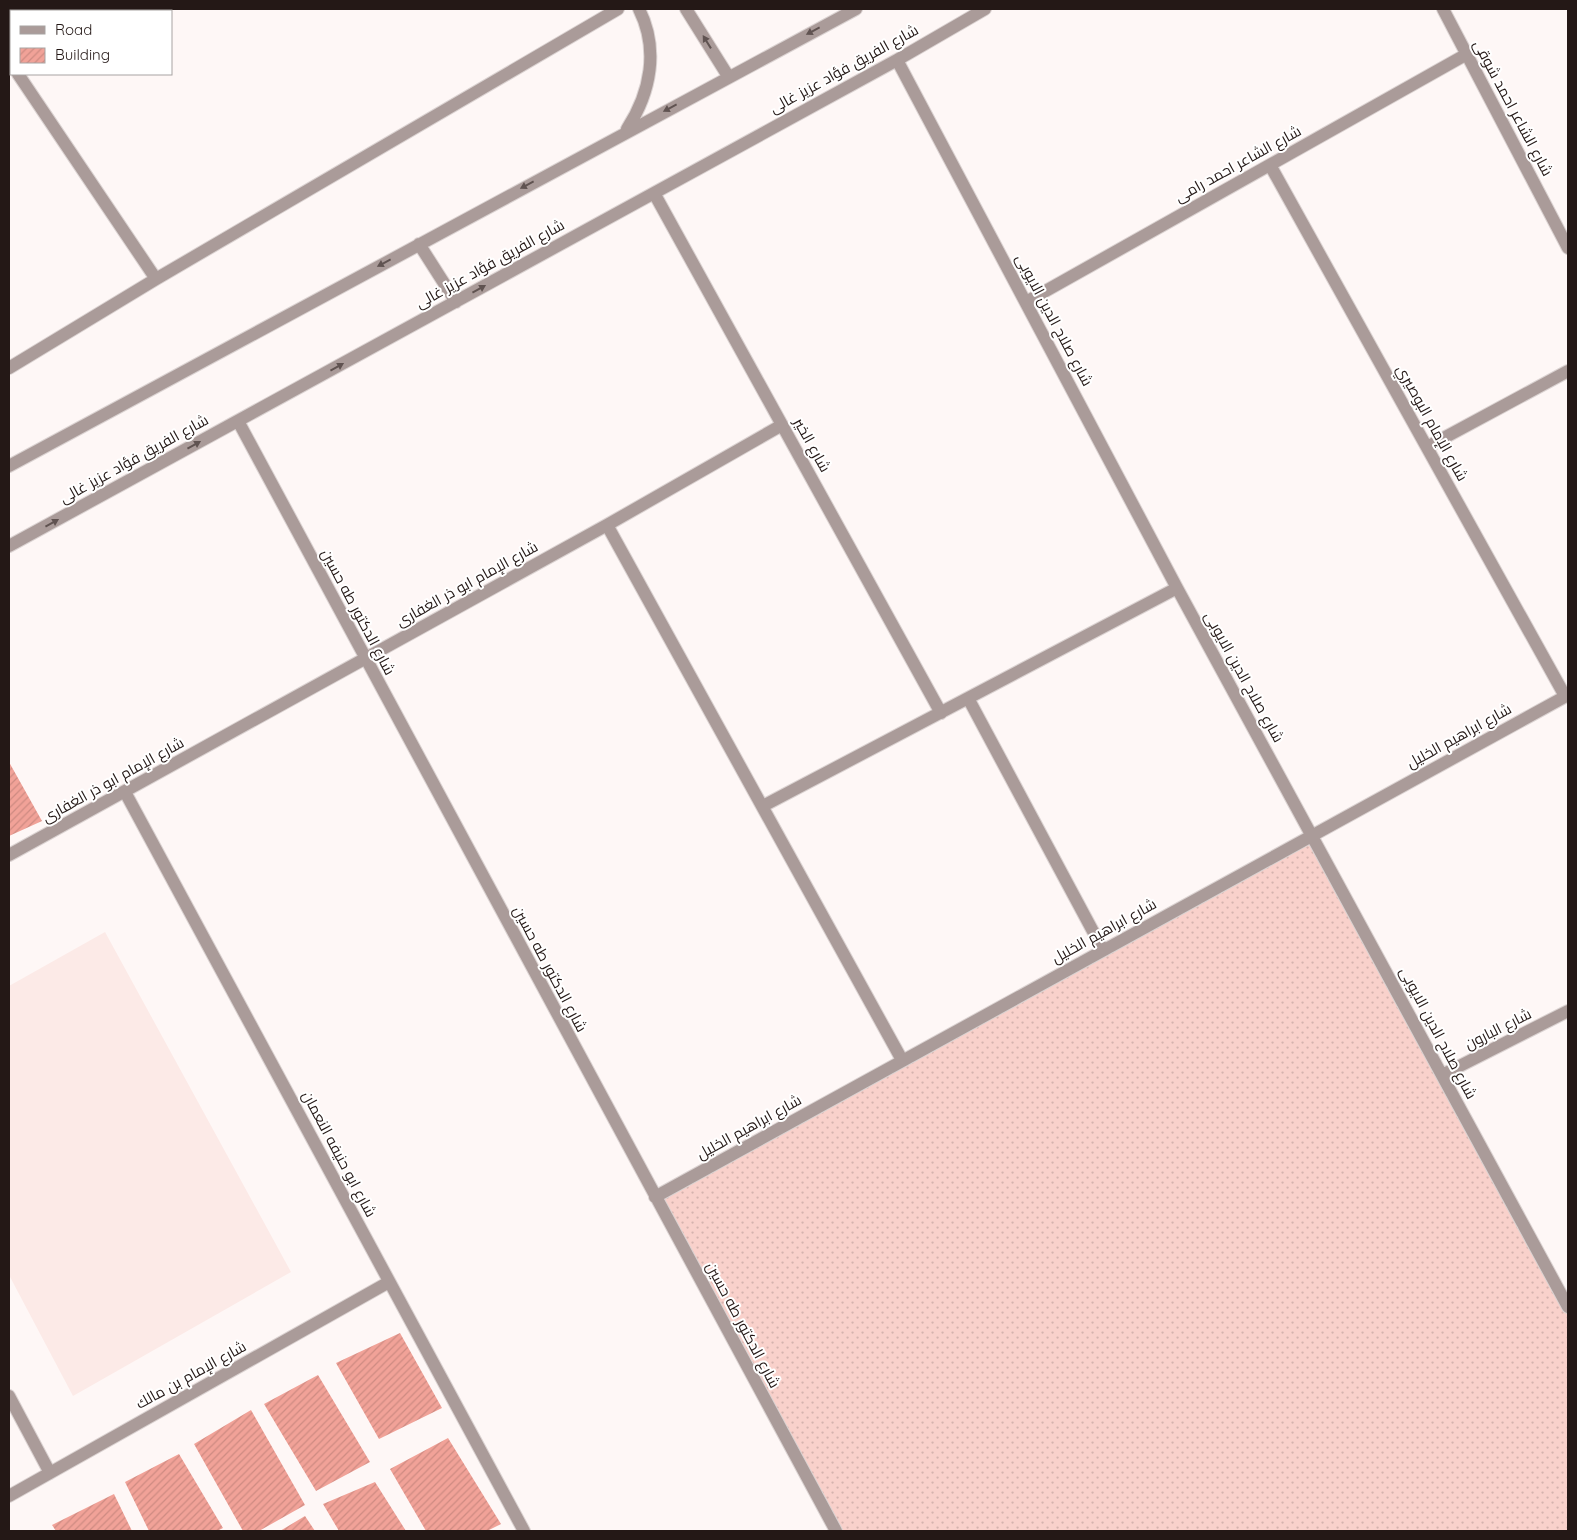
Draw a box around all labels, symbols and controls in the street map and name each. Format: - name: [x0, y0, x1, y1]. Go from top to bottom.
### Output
- legend: [10, 10, 172, 75]
- text: Road: [55, 20, 92, 39]
- street label: شارع الفريق فؤاد عزيز غالى: [766, 20, 922, 119]
- one-way arrow: [806, 27, 820, 35]
- one-way arrow: [702, 36, 711, 49]
- street label: شارع الشاعر احمد شوقى: [1468, 37, 1557, 180]
- text: Building: [55, 45, 110, 64]
- one-way arrow: [663, 103, 676, 112]
- street label: شارع الشاعر احمد رامى: [1171, 121, 1305, 208]
- one-way arrow: [520, 181, 534, 189]
- street label: شارع الفريق فؤاد عزيز غالى: [412, 215, 568, 314]
- street label: شارع صلاح الدين الايوبى: [1010, 251, 1097, 390]
- one-way arrow: [377, 259, 391, 267]
- one-way arrow: [473, 284, 486, 293]
- street label: شارع الإمام البوصيري: [1390, 361, 1472, 486]
- one-way arrow: [330, 362, 343, 371]
- street label: شارع الفريق فؤاد عزيز غالى: [56, 410, 212, 509]
- street label: شارع الخير: [788, 413, 835, 476]
- one-way arrow: [187, 440, 201, 449]
- one-way arrow: [45, 518, 58, 527]
- street label: شارع الإمام ابو ذر الغفارى: [392, 537, 542, 632]
- street label: شارع الدكتور طه حسين: [315, 546, 400, 679]
- street label: شارع صلاح الدين الايوبى: [1199, 608, 1288, 746]
- street label: شارع ابراهيم الخليل: [1403, 699, 1515, 774]
- street label: شارع الإمام ابو ذر الغفارى: [38, 733, 188, 828]
- street label: شارع ابراهيم الخليل: [1048, 894, 1160, 969]
- street label: شارع الدكتور طه حسين: [507, 903, 592, 1036]
- street label: شارع صلاح الدين الايوبى: [1394, 964, 1481, 1103]
- street label: شارع البارون: [1461, 1004, 1535, 1055]
- street label: شارع ابو حنيفه النعمان: [296, 1087, 381, 1221]
- street label: شارع ابراهيم الخليل: [693, 1090, 805, 1165]
- street label: شارع الدكتور طه حسين: [700, 1259, 785, 1392]
- street label: شارع الإمام بن مالك: [132, 1336, 250, 1415]

